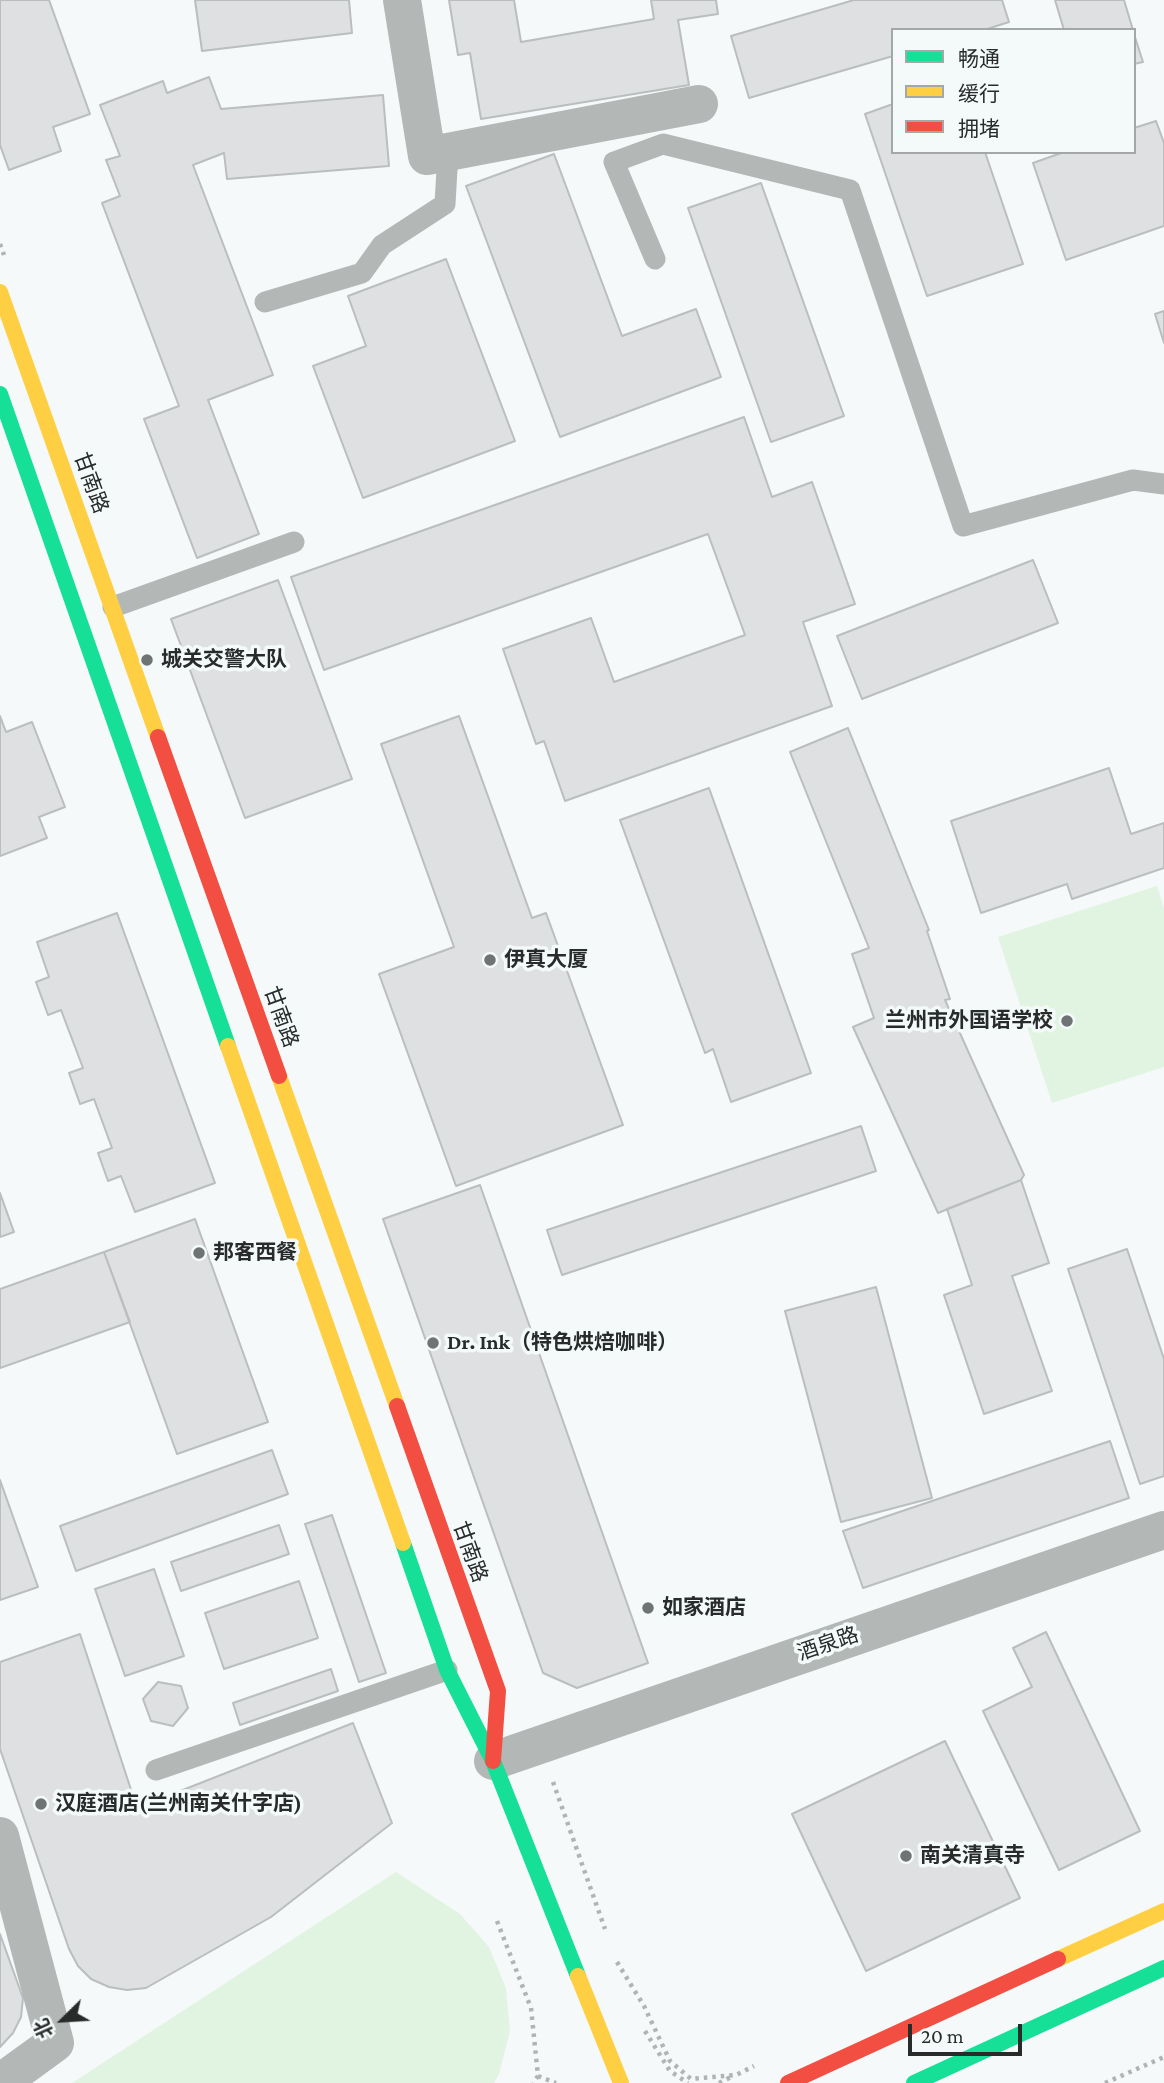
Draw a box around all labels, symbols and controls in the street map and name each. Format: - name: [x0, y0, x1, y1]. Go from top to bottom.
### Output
- legend: [891, 28, 1136, 154]
- text: 畅通: [958, 47, 1000, 71]
- text: 缓行: [958, 82, 1000, 106]
- text: 拥堵: [958, 117, 1000, 141]
- street label: 甘南路: [68, 449, 114, 517]
- place label: 城关交警大队: [161, 647, 287, 673]
- marker: 城关交警大队: [139, 652, 155, 668]
- place label: 伊真大厦: [504, 947, 588, 973]
- marker: 伊真大厦: [482, 952, 498, 968]
- street label: 甘南路: [258, 983, 304, 1051]
- place label: 兰州市外国语学校: [885, 1008, 1053, 1034]
- marker: 兰州市外国语学校: [1059, 1013, 1075, 1029]
- place label: 邦客西餐: [213, 1240, 297, 1266]
- marker: 邦客西餐: [191, 1245, 207, 1261]
- place label: Dr. Ink（特色烘焙咖啡）: [447, 1330, 678, 1356]
- marker: Dr. Ink（特色烘焙咖啡）: [425, 1335, 441, 1351]
- street label: 甘南路: [447, 1518, 493, 1586]
- place label: 如家酒店: [662, 1595, 746, 1621]
- marker: 如家酒店: [640, 1600, 656, 1616]
- street label: 酒泉路: [794, 1622, 862, 1666]
- place label: 汉庭酒店(兰州南关什字店): [55, 1791, 302, 1817]
- marker: 汉庭酒店(兰州南关什字店): [33, 1796, 49, 1812]
- place label: 南关清真寺: [920, 1843, 1025, 1869]
- marker: 南关清真寺: [898, 1848, 914, 1864]
- north arrow: [28, 1985, 98, 2055]
- scale bar: [912, 2010, 1026, 2054]
- text: 北: [30, 2016, 57, 2042]
- text: 20 m: [921, 2024, 964, 2048]

